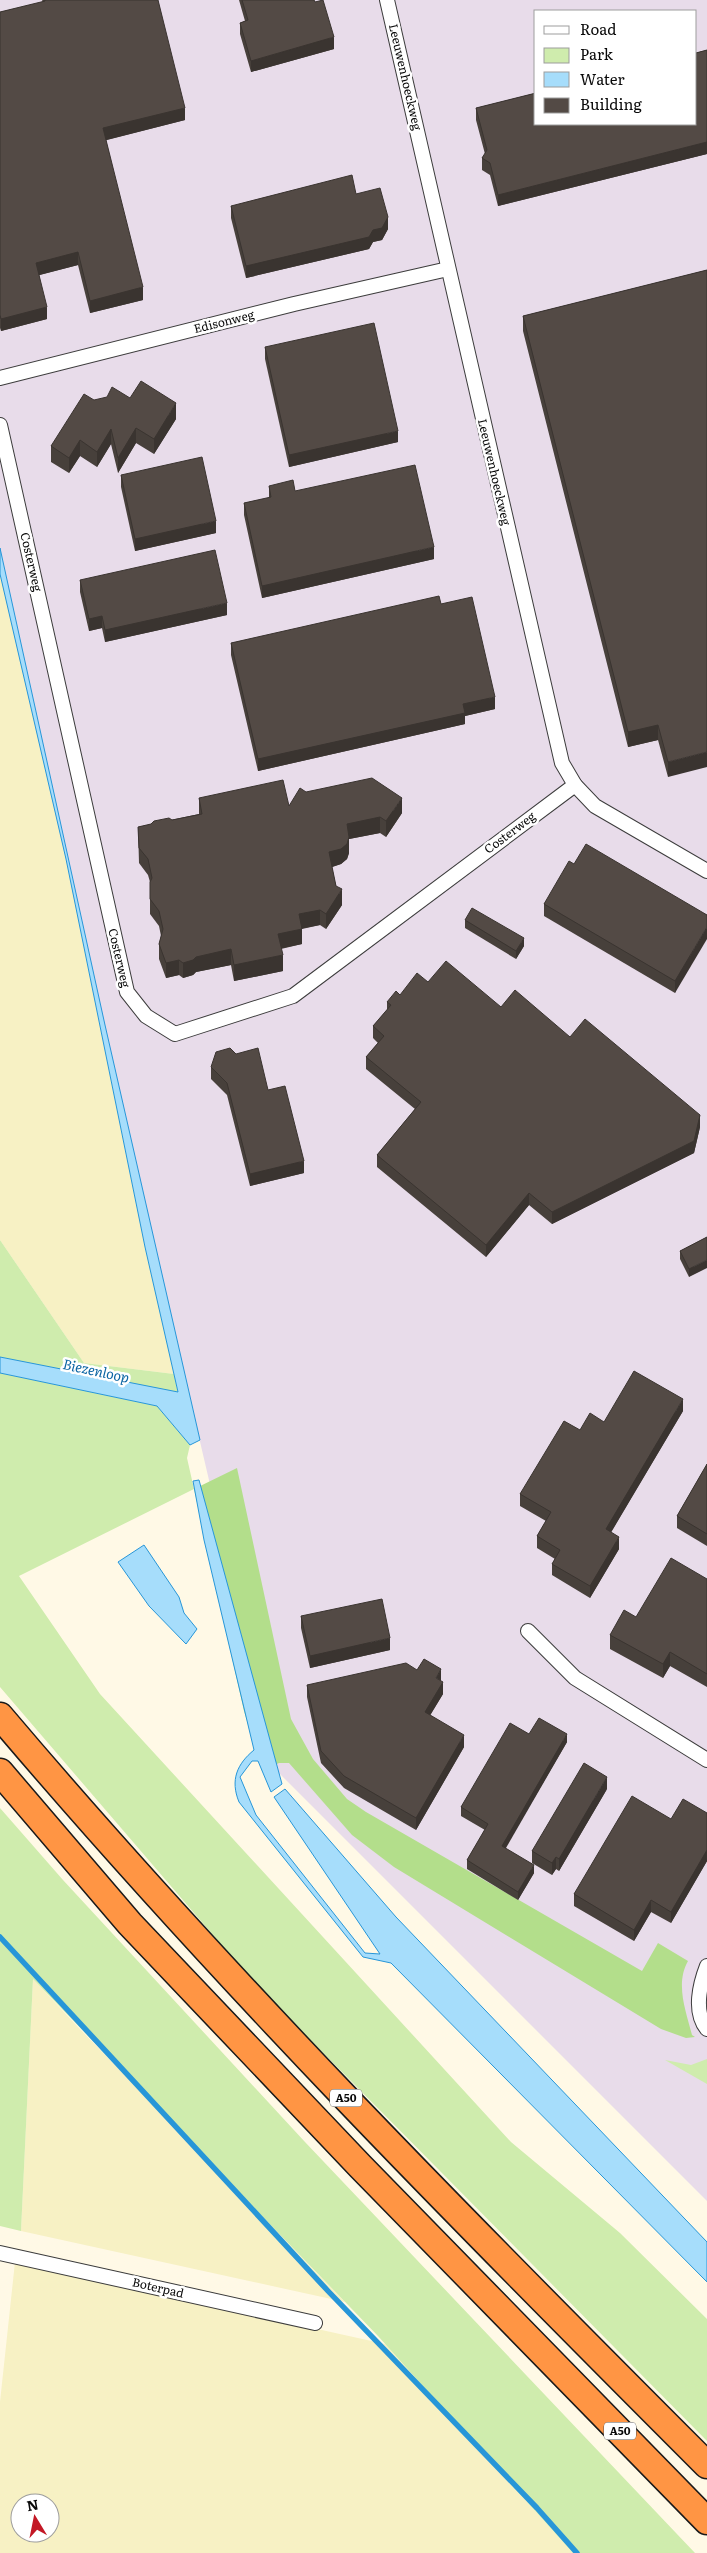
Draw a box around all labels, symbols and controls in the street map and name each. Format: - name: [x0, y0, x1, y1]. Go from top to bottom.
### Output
- legend: [534, 10, 697, 125]
- text: Road: [580, 17, 616, 40]
- street label: Leeuwenhoeckweg: [385, 22, 427, 132]
- text: Park: [580, 42, 614, 65]
- text: Water: [580, 67, 625, 90]
- text: Building: [580, 92, 642, 115]
- street label: Edisonweg: [192, 305, 256, 337]
- street label: Leeuwenhoeckweg: [474, 417, 516, 527]
- street label: Costerweg: [16, 530, 48, 593]
- street label: Costerweg: [480, 807, 539, 857]
- street label: Costerweg: [104, 926, 136, 989]
- water label: Biezenloop: [61, 1353, 131, 1387]
- road number: A50: [330, 2090, 362, 2106]
- street label: Boterpad: [131, 2272, 186, 2302]
- road number: A50: [604, 2422, 636, 2440]
- north arrow: [10, 2493, 60, 2543]
- text: N: [25, 2493, 40, 2515]

